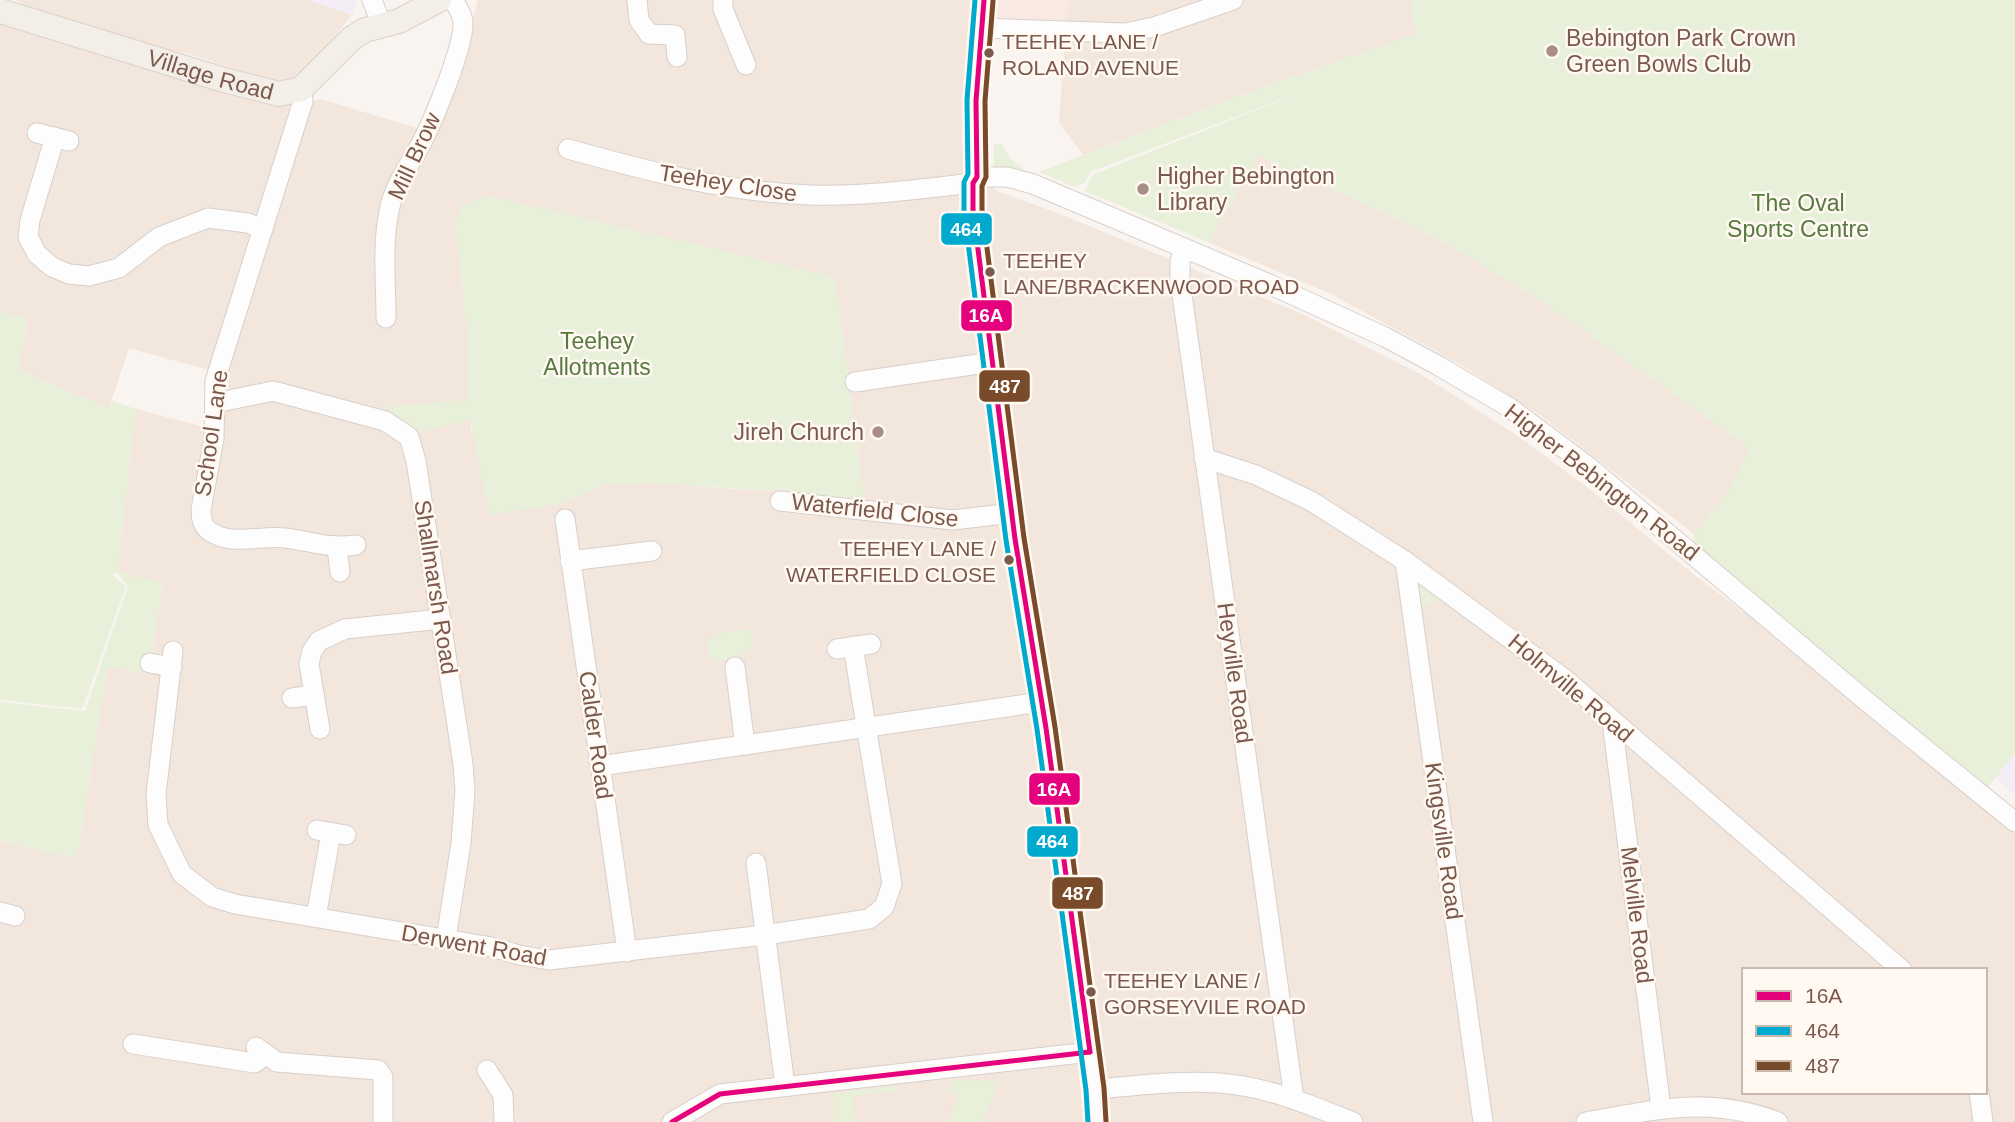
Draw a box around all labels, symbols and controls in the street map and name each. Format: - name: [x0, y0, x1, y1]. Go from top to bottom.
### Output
- place label: Bebington Park Crown Green Bowls Club: [1566, 25, 1796, 77]
- place label: TEEHEY LANE / ROLAND AVENUE: [1002, 30, 1179, 79]
- marker: Bebington Park Crown Green Bowls Club: [1544, 43, 1560, 59]
- street label: Village Road: [144, 44, 276, 105]
- marker: TEEHEY LANE / ROLAND AVENUE: [982, 46, 996, 60]
- street label: Mill Brow: [383, 108, 446, 204]
- street label: Teehey Close: [657, 159, 799, 207]
- place label: Higher Bebington Library: [1157, 163, 1335, 215]
- marker: Higher Bebington Library: [1135, 181, 1151, 197]
- park label: The Oval Sports Centre: [1727, 190, 1869, 242]
- line badge: 464: [940, 212, 993, 246]
- text: 464: [950, 219, 982, 240]
- place label: TEEHEY LANE/BRACKENWOOD ROAD: [1003, 249, 1299, 298]
- marker: TEEHEY LANE/BRACKENWOOD ROAD: [983, 265, 997, 279]
- line badge: 16A: [960, 299, 1013, 332]
- text: 16A: [969, 305, 1004, 326]
- park label: Teehey Allotments: [543, 328, 651, 380]
- street label: School Lane: [189, 368, 233, 498]
- line badge: 487: [978, 369, 1031, 403]
- text: 487: [989, 376, 1021, 397]
- street label: Higher Bebington Road: [1500, 398, 1704, 566]
- place label: Jireh Church: [734, 419, 864, 445]
- marker: Jireh Church: [870, 424, 886, 440]
- street label: Waterfield Close: [790, 488, 960, 532]
- street label: Shallmarsh Road: [409, 498, 463, 676]
- place label: TEEHEY LANE / WATERFIELD CLOSE: [786, 537, 996, 586]
- marker: TEEHEY LANE / WATERFIELD CLOSE: [1002, 553, 1016, 567]
- street label: Heyville Road: [1212, 601, 1258, 745]
- street label: Holmville Road: [1503, 628, 1639, 748]
- street label: Calder Road: [574, 669, 618, 801]
- street label: Kingsville Road: [1420, 761, 1468, 921]
- line badge: 16A: [1028, 772, 1081, 806]
- text: 16A: [1037, 779, 1072, 800]
- line badge: 464: [1026, 825, 1079, 858]
- text: 464: [1036, 831, 1068, 852]
- street label: Melville Road: [1616, 845, 1658, 985]
- line badge: 487: [1051, 876, 1104, 910]
- text: 487: [1062, 883, 1094, 904]
- street label: Derwent Road: [399, 919, 549, 971]
- legend: [1742, 968, 1987, 1094]
- place label: TEEHEY LANE / GORSEYVILE ROAD: [1104, 969, 1306, 1018]
- text: 16A: [1805, 984, 1842, 1007]
- marker: TEEHEY LANE / GORSEYVILE ROAD: [1084, 985, 1098, 999]
- text: 464: [1805, 1019, 1840, 1042]
- text: 487: [1805, 1054, 1840, 1077]

